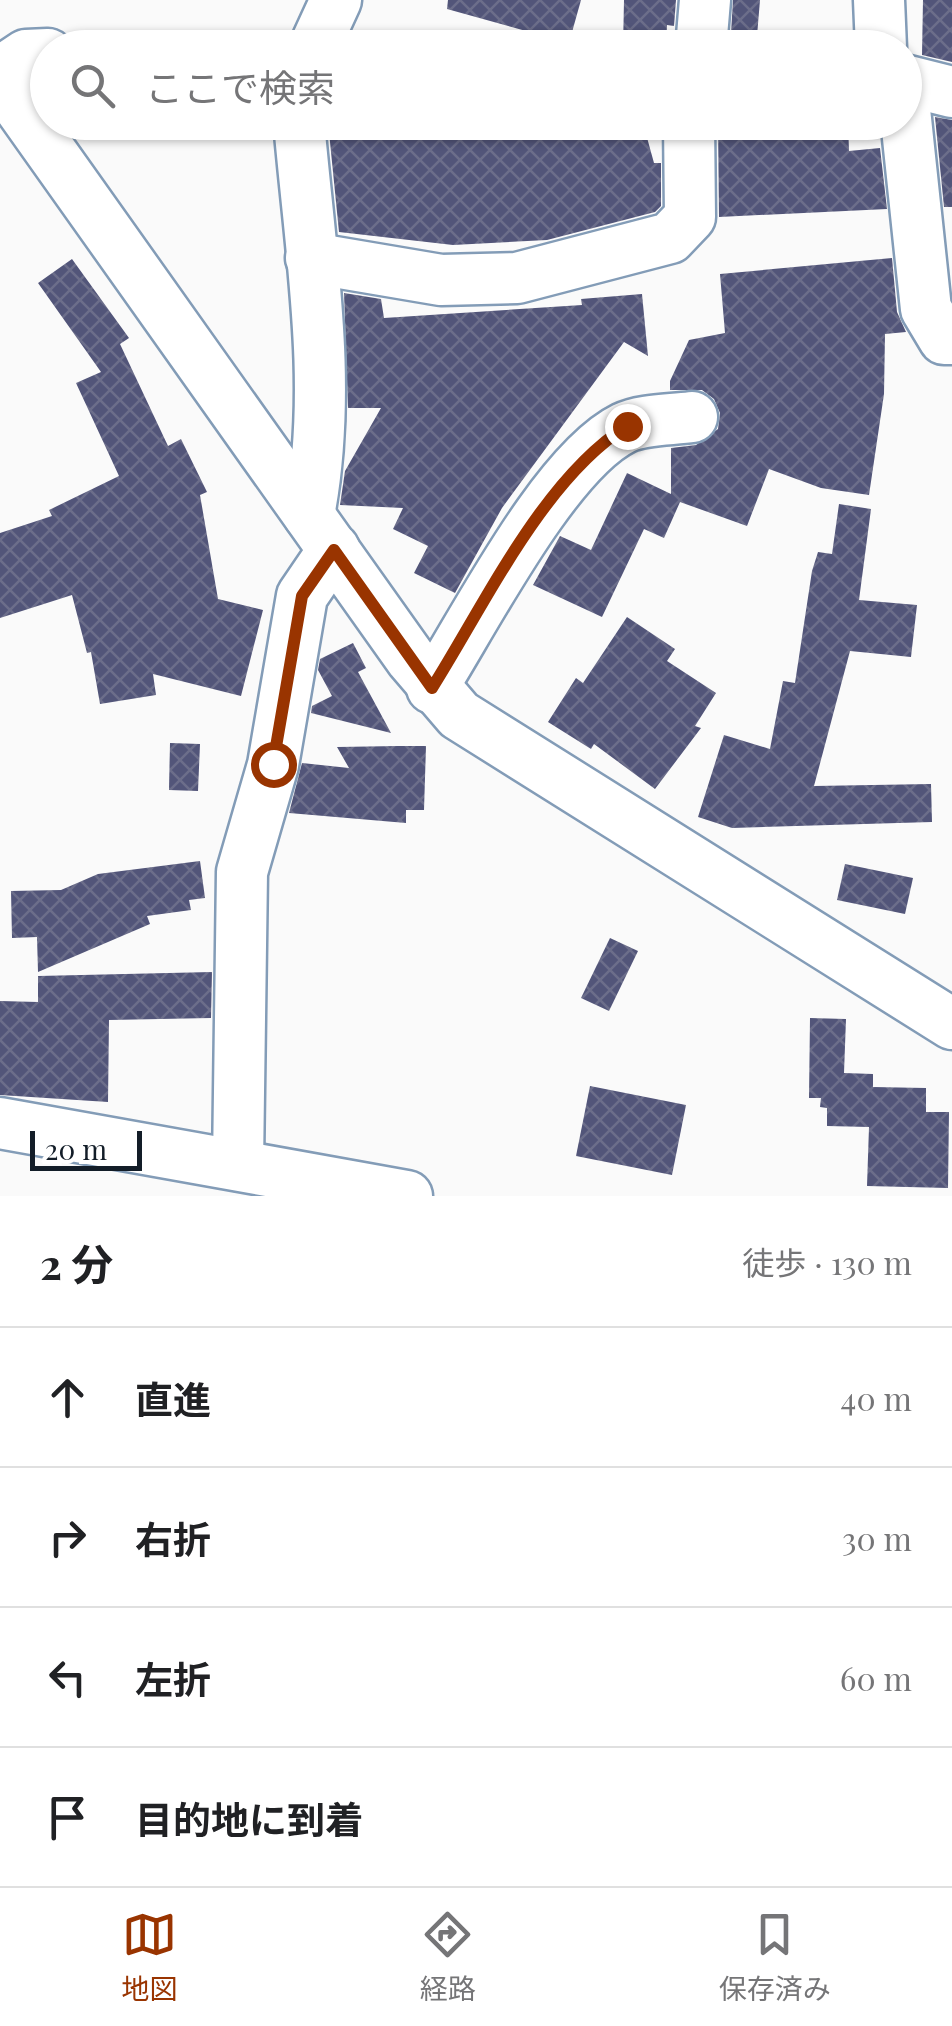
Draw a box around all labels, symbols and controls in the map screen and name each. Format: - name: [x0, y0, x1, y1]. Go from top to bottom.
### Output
- search box: [30, 30, 922, 140]
- icon: search: [65, 58, 120, 113]
- text: ここで検索: [145, 61, 335, 112]
- route end: [605, 404, 651, 450]
- route start: [251, 742, 297, 788]
- scale bar: [30, 1126, 142, 1170]
- text: 20 m: [45, 1130, 107, 1167]
- text: 2 分: [40, 1235, 113, 1291]
- text: 徒歩 · 130 m: [742, 1240, 912, 1283]
- icon: ahead: [40, 1370, 95, 1425]
- text: 直進: [135, 1373, 211, 1424]
- text: 40 m: [841, 1376, 912, 1419]
- icon: right: [40, 1510, 95, 1565]
- text: 右折: [135, 1513, 211, 1564]
- text: 30 m: [842, 1516, 912, 1559]
- icon: left: [40, 1650, 95, 1705]
- text: 左折: [135, 1653, 211, 1704]
- text: 60 m: [840, 1656, 912, 1699]
- icon: arrive: [40, 1790, 95, 1845]
- text: 目的地に到着: [135, 1793, 363, 1844]
- tab: 地図: [121, 1907, 177, 2007]
- tab: 経路: [420, 1907, 476, 2007]
- tab: 保存済み: [719, 1907, 831, 2007]

